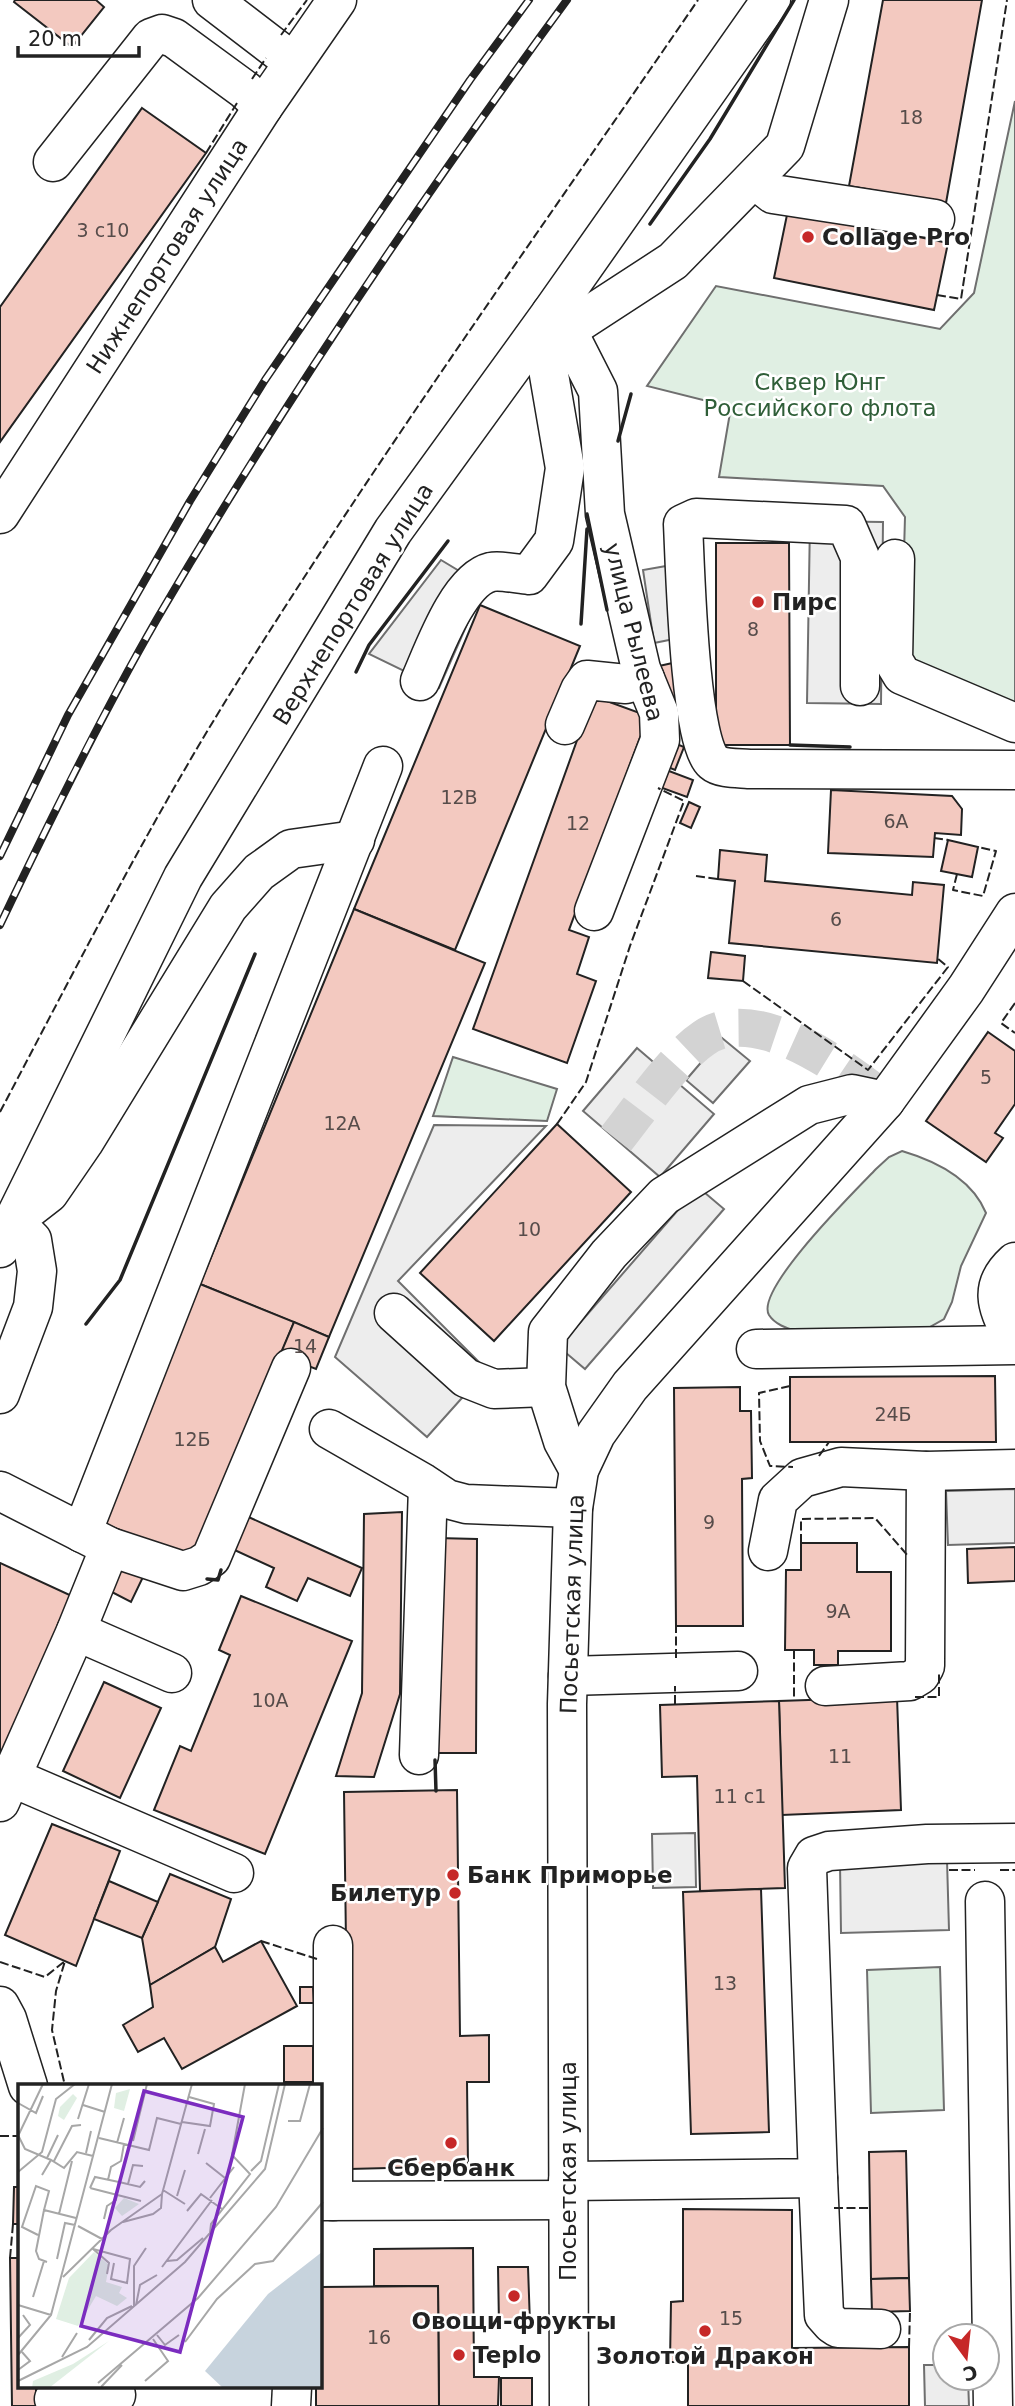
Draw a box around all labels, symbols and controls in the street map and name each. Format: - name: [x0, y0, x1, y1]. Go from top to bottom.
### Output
- scale bar: [18, 14, 138, 58]
- text: 20 m: [28, 27, 82, 51]
- house number: 18: [899, 106, 923, 128]
- street label: Нижнепортовая улица: [81, 134, 253, 378]
- house number: 3 с10: [77, 219, 129, 241]
- place label: Collage Pro: [822, 224, 970, 250]
- marker: Collage Pro: [800, 229, 816, 245]
- park label: Сквер Юнг Российского флота: [703, 369, 937, 421]
- street label: Верхнепортовая улица: [268, 478, 438, 730]
- street label: улица Рылеева: [599, 540, 669, 724]
- place label: Пирс: [772, 589, 837, 615]
- marker: Пирс: [750, 594, 766, 610]
- house number: 8: [747, 618, 759, 640]
- house number: 12В: [440, 786, 478, 808]
- house number: 6А: [883, 810, 909, 832]
- house number: 12: [566, 812, 590, 834]
- house number: 6: [830, 908, 842, 930]
- house number: 5: [980, 1066, 992, 1088]
- house number: 12А: [323, 1112, 361, 1134]
- house number: 10: [517, 1218, 541, 1240]
- house number: 14: [293, 1335, 317, 1357]
- house number: 24Б: [874, 1403, 912, 1425]
- house number: 12Б: [173, 1428, 211, 1450]
- street label: Посьетская улица: [555, 1494, 589, 1714]
- house number: 9: [703, 1511, 715, 1533]
- house number: 9А: [825, 1600, 851, 1622]
- house number: 10А: [251, 1689, 289, 1711]
- house number: 11: [828, 1745, 852, 1767]
- house number: 11 с1: [714, 1785, 766, 1807]
- place label: Банк Приморье: [467, 1862, 673, 1888]
- marker: Банк Приморье: [445, 1867, 461, 1883]
- place label: Билетур: [330, 1880, 441, 1906]
- marker: Билетур: [447, 1885, 463, 1901]
- house number: 13: [713, 1972, 737, 1994]
- street label: Посьетская улица: [555, 2061, 581, 2281]
- inset map: [18, 2084, 322, 2388]
- marker: Сбербанк: [443, 2135, 459, 2151]
- place label: Сбербанк: [387, 2155, 515, 2181]
- marker: Овощи-фрукты: [506, 2288, 522, 2304]
- house number: 15: [719, 2307, 743, 2329]
- place label: Овощи-фрукты: [411, 2308, 617, 2334]
- north arrow: [931, 2322, 1001, 2392]
- marker: Золотой Дракон: [697, 2323, 713, 2339]
- house number: 16: [367, 2326, 391, 2348]
- place label: Teplo: [473, 2342, 541, 2368]
- place label: Золотой Дракон: [596, 2343, 814, 2369]
- marker: Teplo: [451, 2347, 467, 2363]
- text: С: [961, 2361, 980, 2386]

